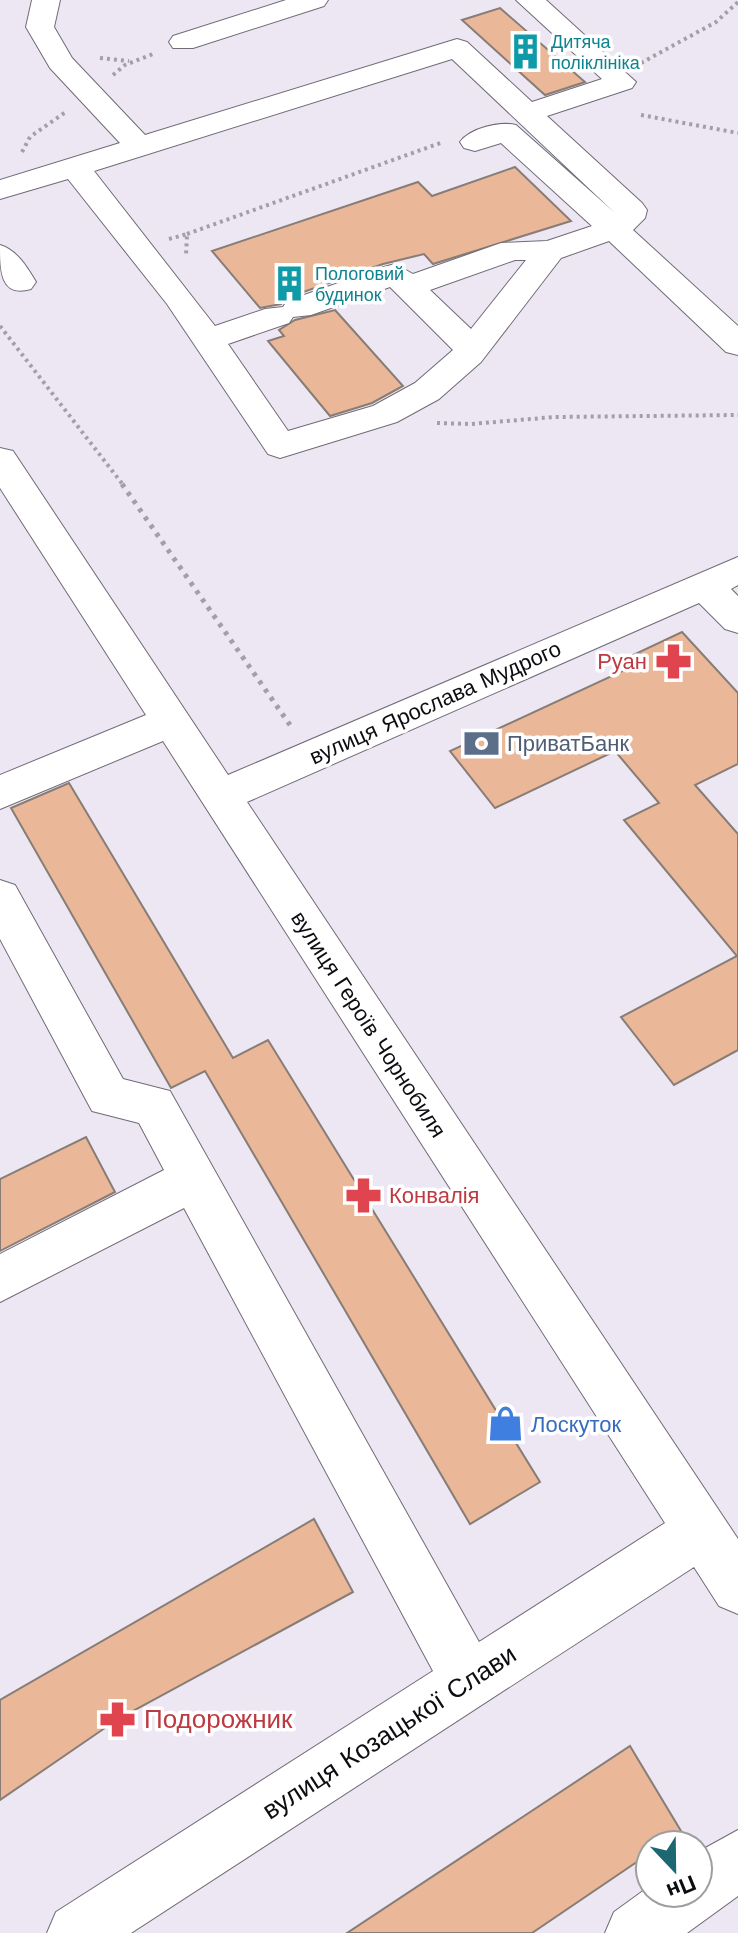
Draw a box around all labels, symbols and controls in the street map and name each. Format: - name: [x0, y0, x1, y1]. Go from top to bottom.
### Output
- place label: Дитяча поліклініка: [551, 31, 641, 73]
- building icon: Дитяча поліклініка: [506, 33, 544, 71]
- place label: Пологовий будинок: [315, 263, 404, 305]
- building icon: Пологовий будинок: [270, 265, 308, 303]
- street label: вулиця Ярослава Мудрого: [306, 636, 565, 769]
- pharmacy icon: Руан: [654, 642, 692, 680]
- place label: Руан: [597, 649, 647, 674]
- bank icon: ПриватБанк: [462, 724, 500, 762]
- place label: ПриватБанк: [507, 731, 629, 756]
- street label: вулиця Героїв Чорнобиля: [286, 907, 451, 1142]
- pharmacy icon: Конвалія: [344, 1176, 382, 1214]
- place label: Конвалія: [389, 1183, 480, 1208]
- shop icon: Лоскуток: [486, 1405, 524, 1443]
- place label: Лоскуток: [531, 1412, 622, 1437]
- street label: вулиця Козацької Слави: [257, 1639, 521, 1825]
- pharmacy icon: Подорожник: [99, 1700, 137, 1738]
- place label: Подорожник: [144, 1704, 293, 1734]
- north arrow: [634, 1829, 714, 1909]
- text: Пн: [663, 1870, 699, 1904]

